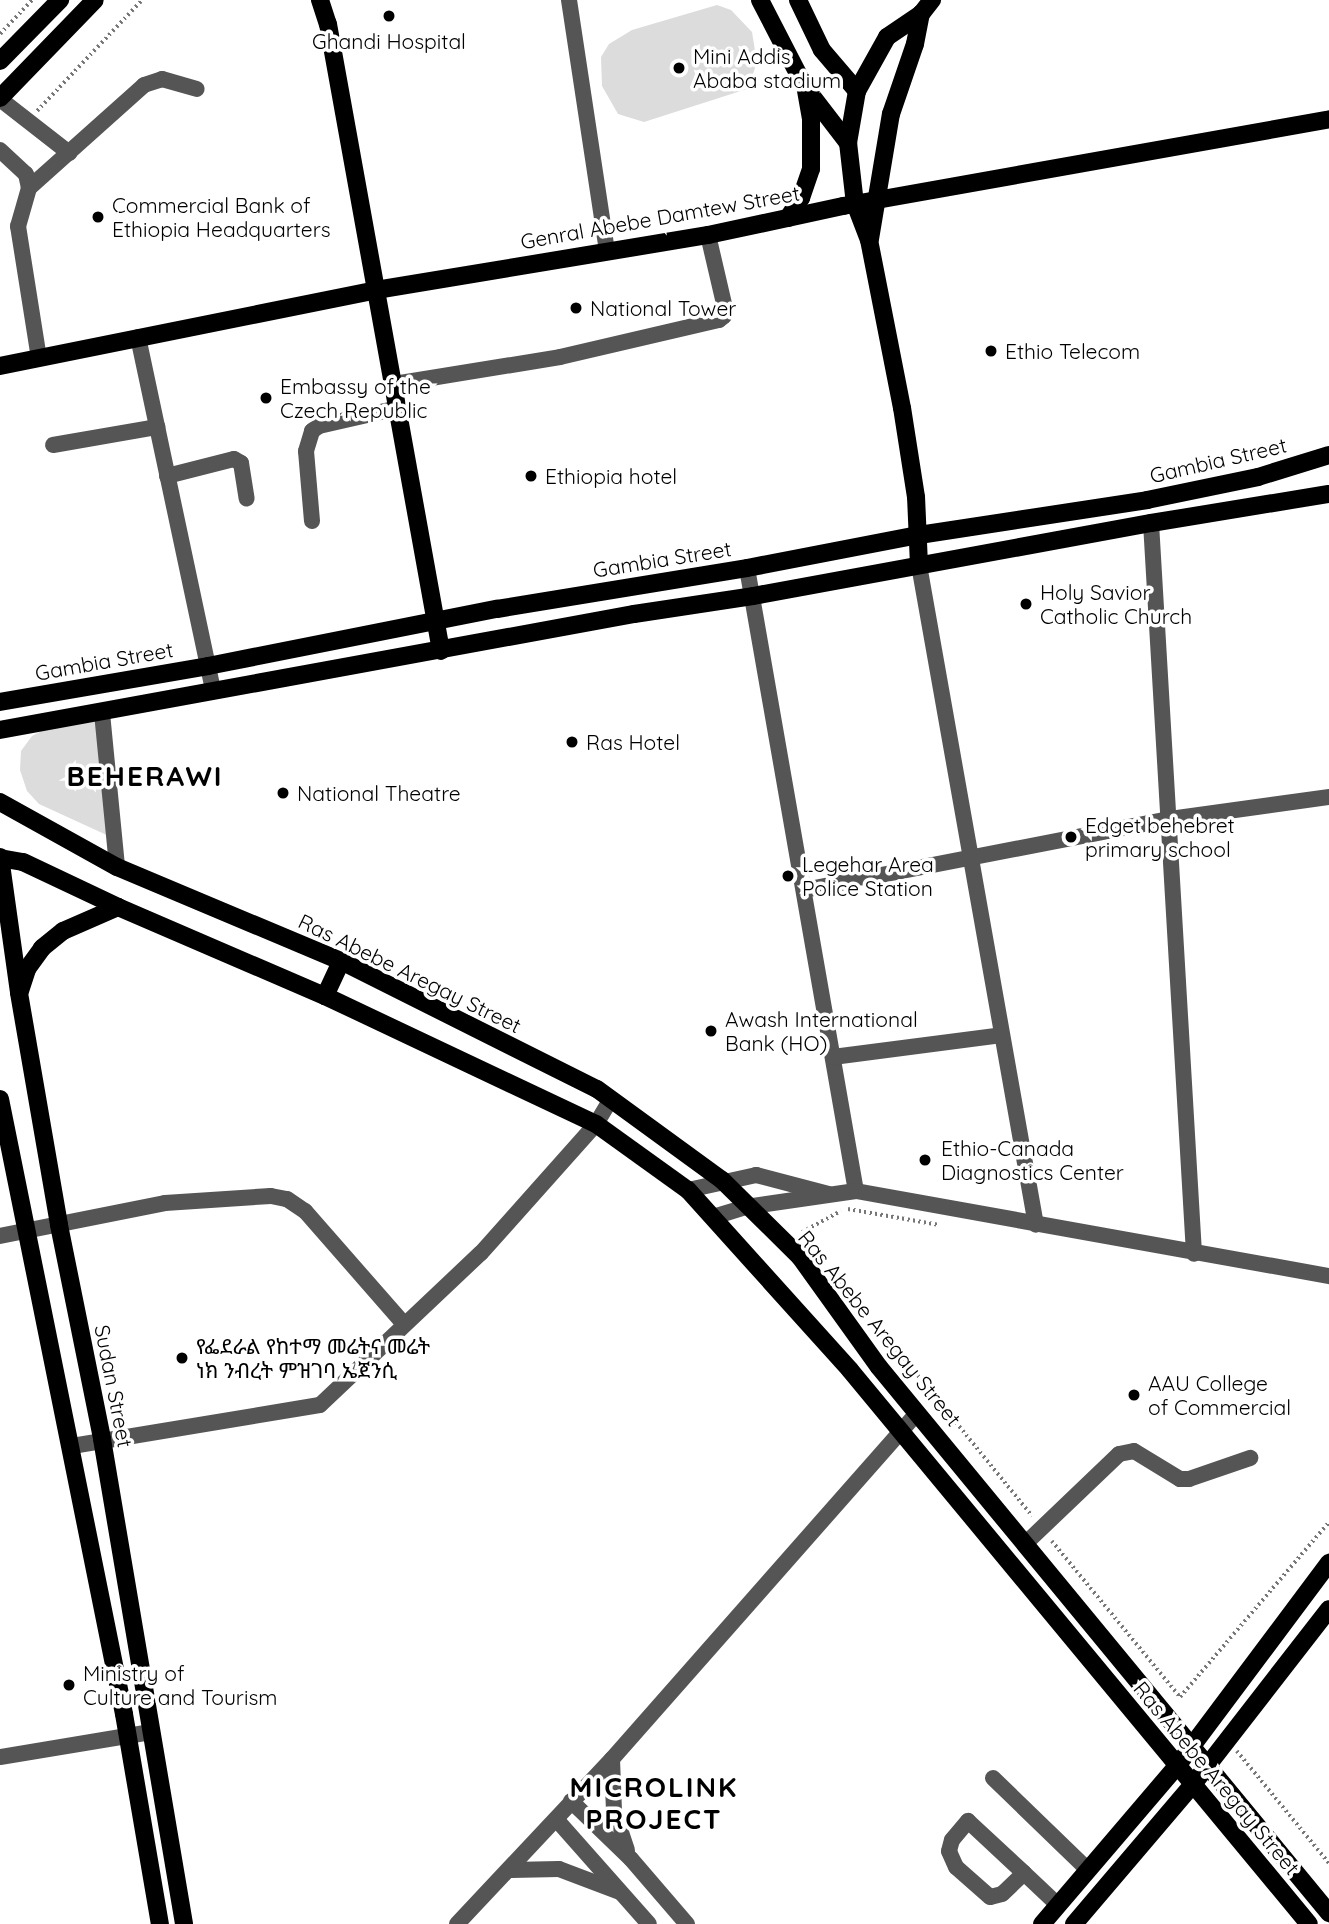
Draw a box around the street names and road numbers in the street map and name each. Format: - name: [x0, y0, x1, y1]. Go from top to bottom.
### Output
- street label: Genral Abebe Damtew Street: [518, 180, 802, 254]
- street label: Gambia Street: [1147, 432, 1289, 488]
- street label: Gambia Street: [591, 536, 733, 582]
- street label: Gambia Street: [33, 636, 175, 686]
- street label: Ras Abebe Aregay Street: [295, 908, 525, 1038]
- street label: Ras Abebe Aregay Street: [793, 1225, 967, 1431]
- street label: Sudan Street: [90, 1323, 138, 1449]
- street label: Ras Abebe Aregay Street: [1129, 1676, 1305, 1880]

